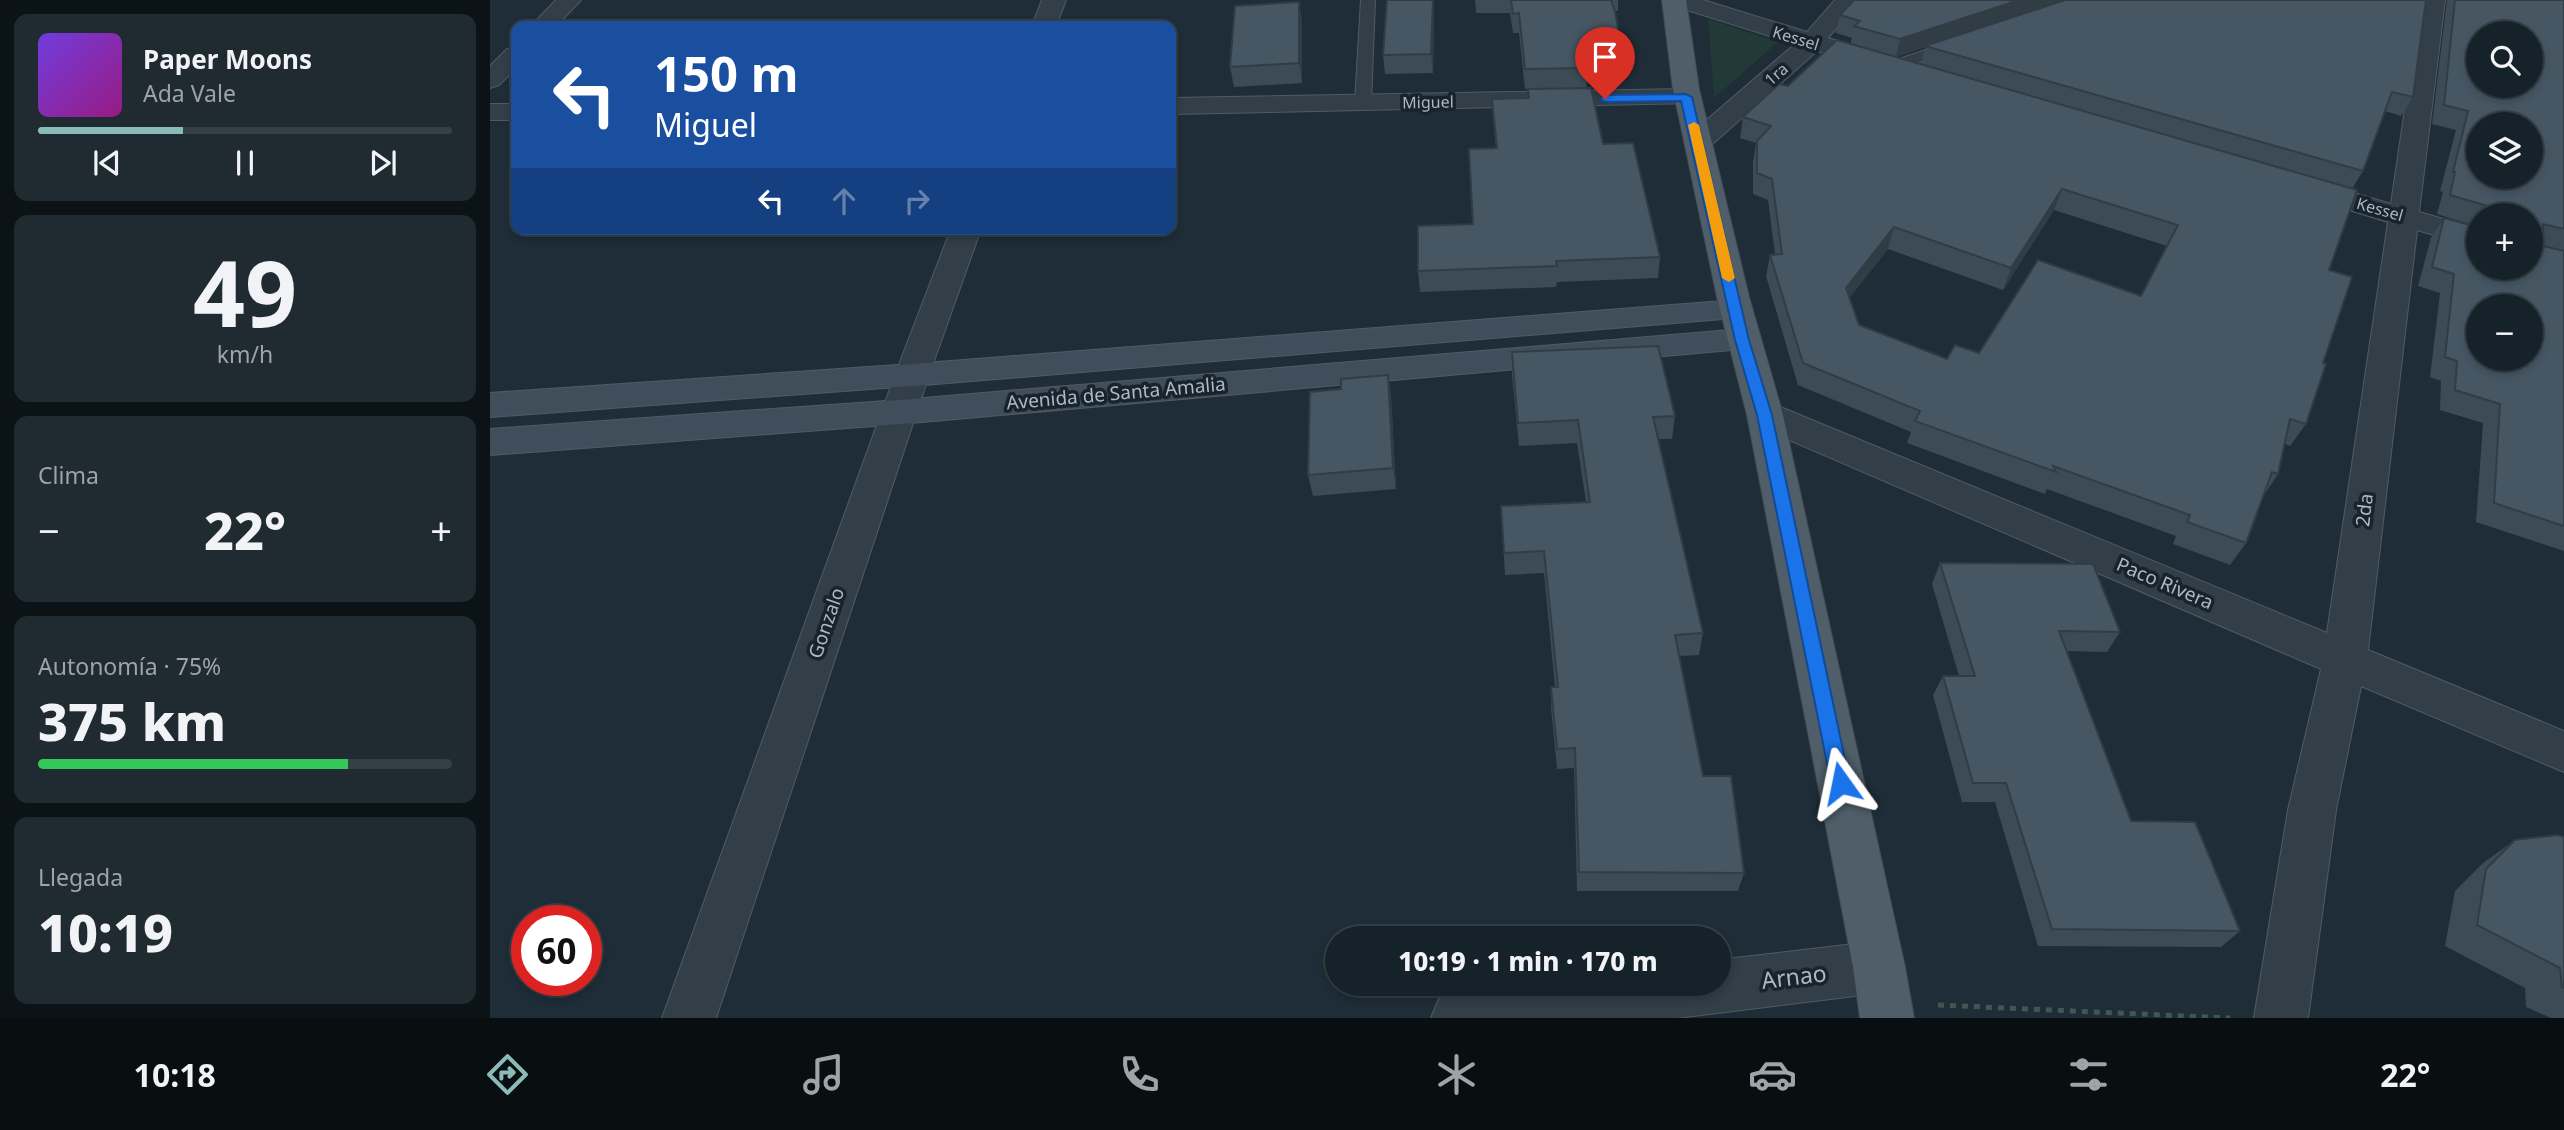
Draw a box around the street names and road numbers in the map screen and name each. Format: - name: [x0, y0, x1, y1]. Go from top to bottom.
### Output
- street label: Kessel: [1770, 21, 1822, 55]
- street label: 1ra: [1760, 58, 1792, 90]
- street label: Miguel: [1402, 91, 1454, 113]
- street label: Kessel: [2354, 192, 2406, 226]
- street label: Avenida de Santa Amalia: [1005, 370, 1227, 416]
- street label: 2da: [2349, 492, 2379, 528]
- street label: Paco Rivera: [2113, 551, 2217, 615]
- street label: Gonzalo: [802, 584, 850, 662]
- street label: Arnao: [1760, 956, 1828, 996]

